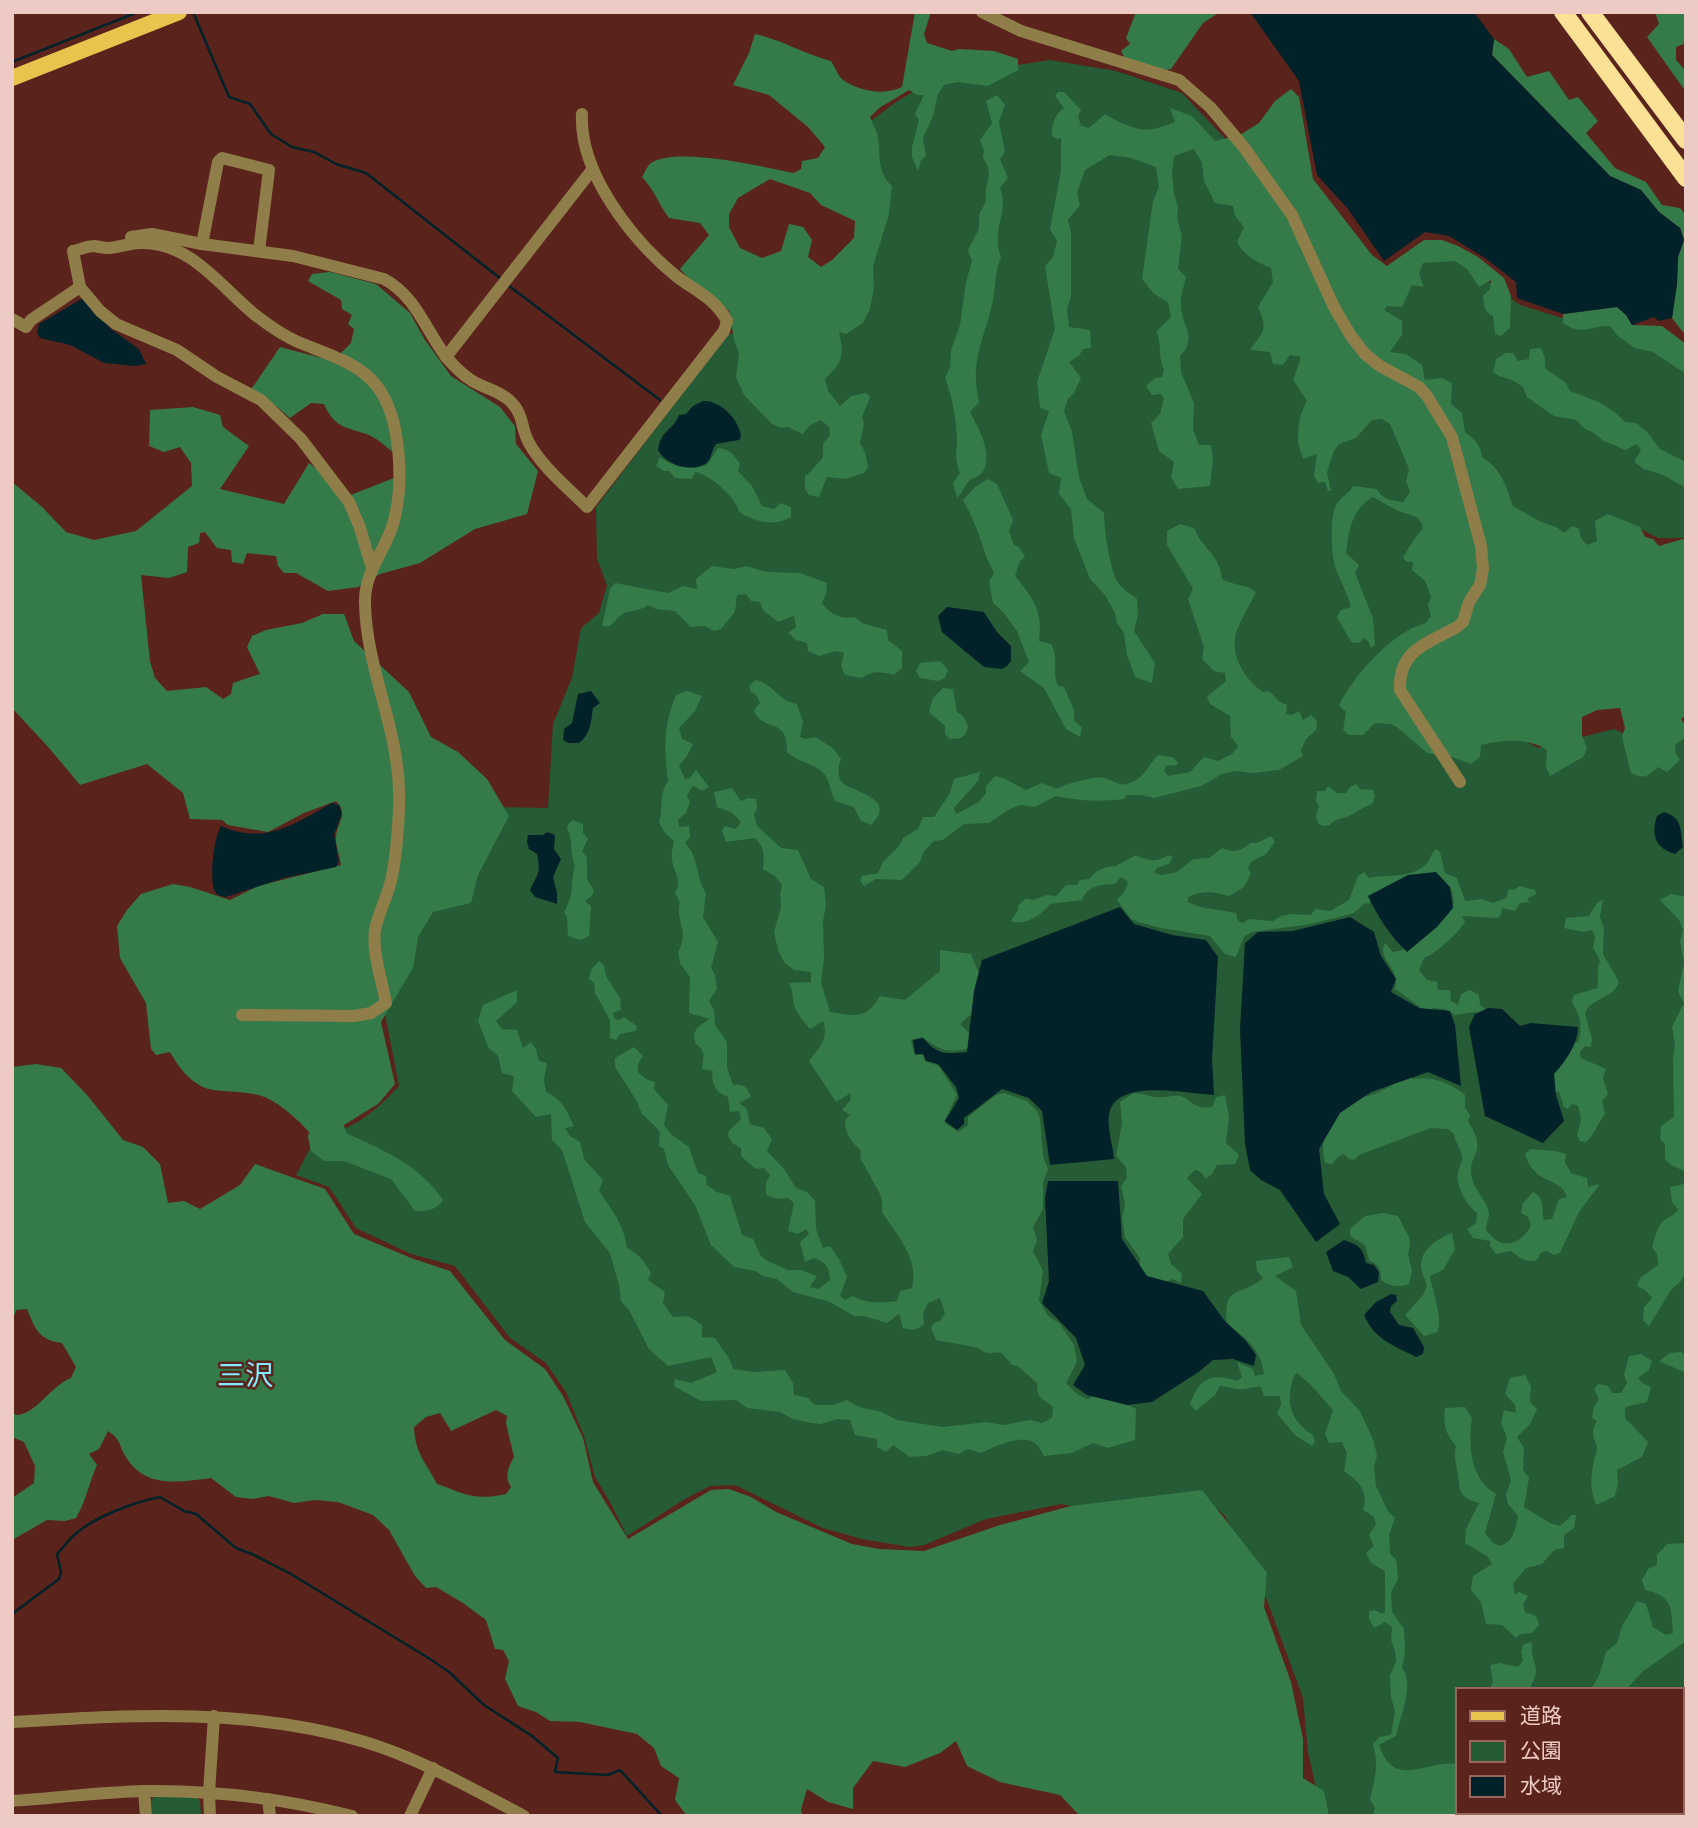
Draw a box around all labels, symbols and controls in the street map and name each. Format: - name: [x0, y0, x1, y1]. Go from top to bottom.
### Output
- district label: 三沢: [217, 1359, 273, 1390]
- legend: [1456, 1688, 1684, 1814]
- text: 道路: [1520, 1703, 1562, 1727]
- text: 公園: [1520, 1738, 1562, 1762]
- text: 水域: [1520, 1773, 1562, 1797]

